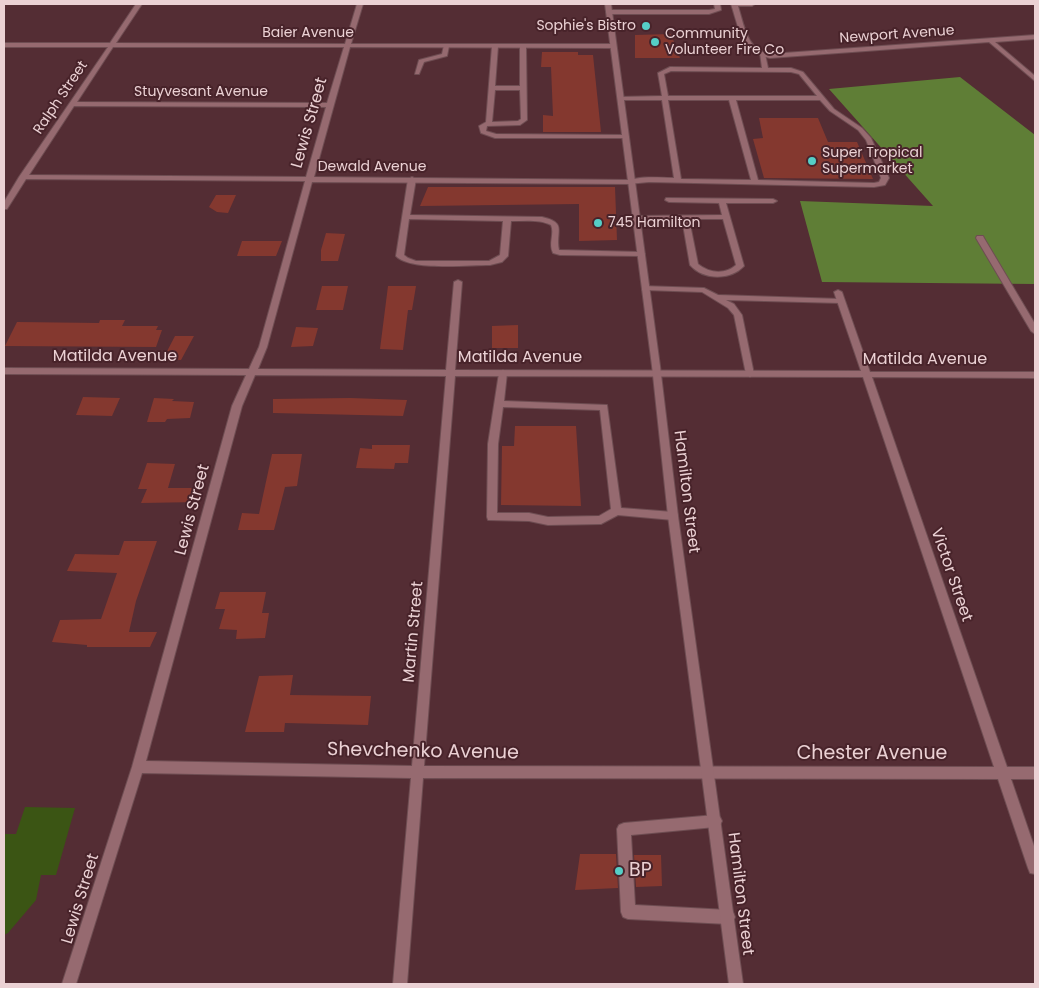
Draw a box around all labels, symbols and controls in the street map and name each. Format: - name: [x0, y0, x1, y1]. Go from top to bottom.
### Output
- place label: Sophie's Bistro: [536, 18, 636, 34]
- marker: Sophie's Bistro: [640, 20, 652, 32]
- street label: Newport Avenue: [839, 23, 955, 47]
- street label: Baier Avenue: [262, 25, 354, 41]
- place label: Community Volunteer Fire Co: [665, 26, 784, 58]
- marker: Community Volunteer Fire Co: [649, 36, 661, 48]
- street label: Ralph Street: [30, 58, 92, 138]
- street label: Lewis Street: [288, 75, 332, 171]
- street label: Stuyvesant Avenue: [134, 84, 268, 100]
- place label: Super Tropical Supermarket: [822, 145, 922, 178]
- marker: Super Tropical Supermarket: [806, 155, 818, 167]
- street label: Dewald Avenue: [318, 159, 426, 175]
- place label: 745 Hamilton: [608, 215, 700, 231]
- marker: 745 Hamilton: [592, 217, 604, 229]
- street label: Matilda Avenue: [53, 347, 177, 367]
- street label: Matilda Avenue: [458, 348, 582, 368]
- street label: Matilda Avenue: [863, 350, 987, 370]
- street label: Hamilton Street: [669, 429, 703, 555]
- street label: Lewis Street: [172, 462, 214, 558]
- street label: Victor Street: [926, 526, 976, 624]
- street label: Martin Street: [400, 581, 428, 683]
- street label: Shevchenko Avenue: [327, 739, 519, 765]
- street label: Chester Avenue: [797, 743, 947, 765]
- street label: Hamilton Street: [723, 831, 757, 957]
- street label: Lewis Street: [58, 852, 104, 946]
- place label: BP: [629, 860, 652, 882]
- marker: BP: [613, 865, 625, 877]

